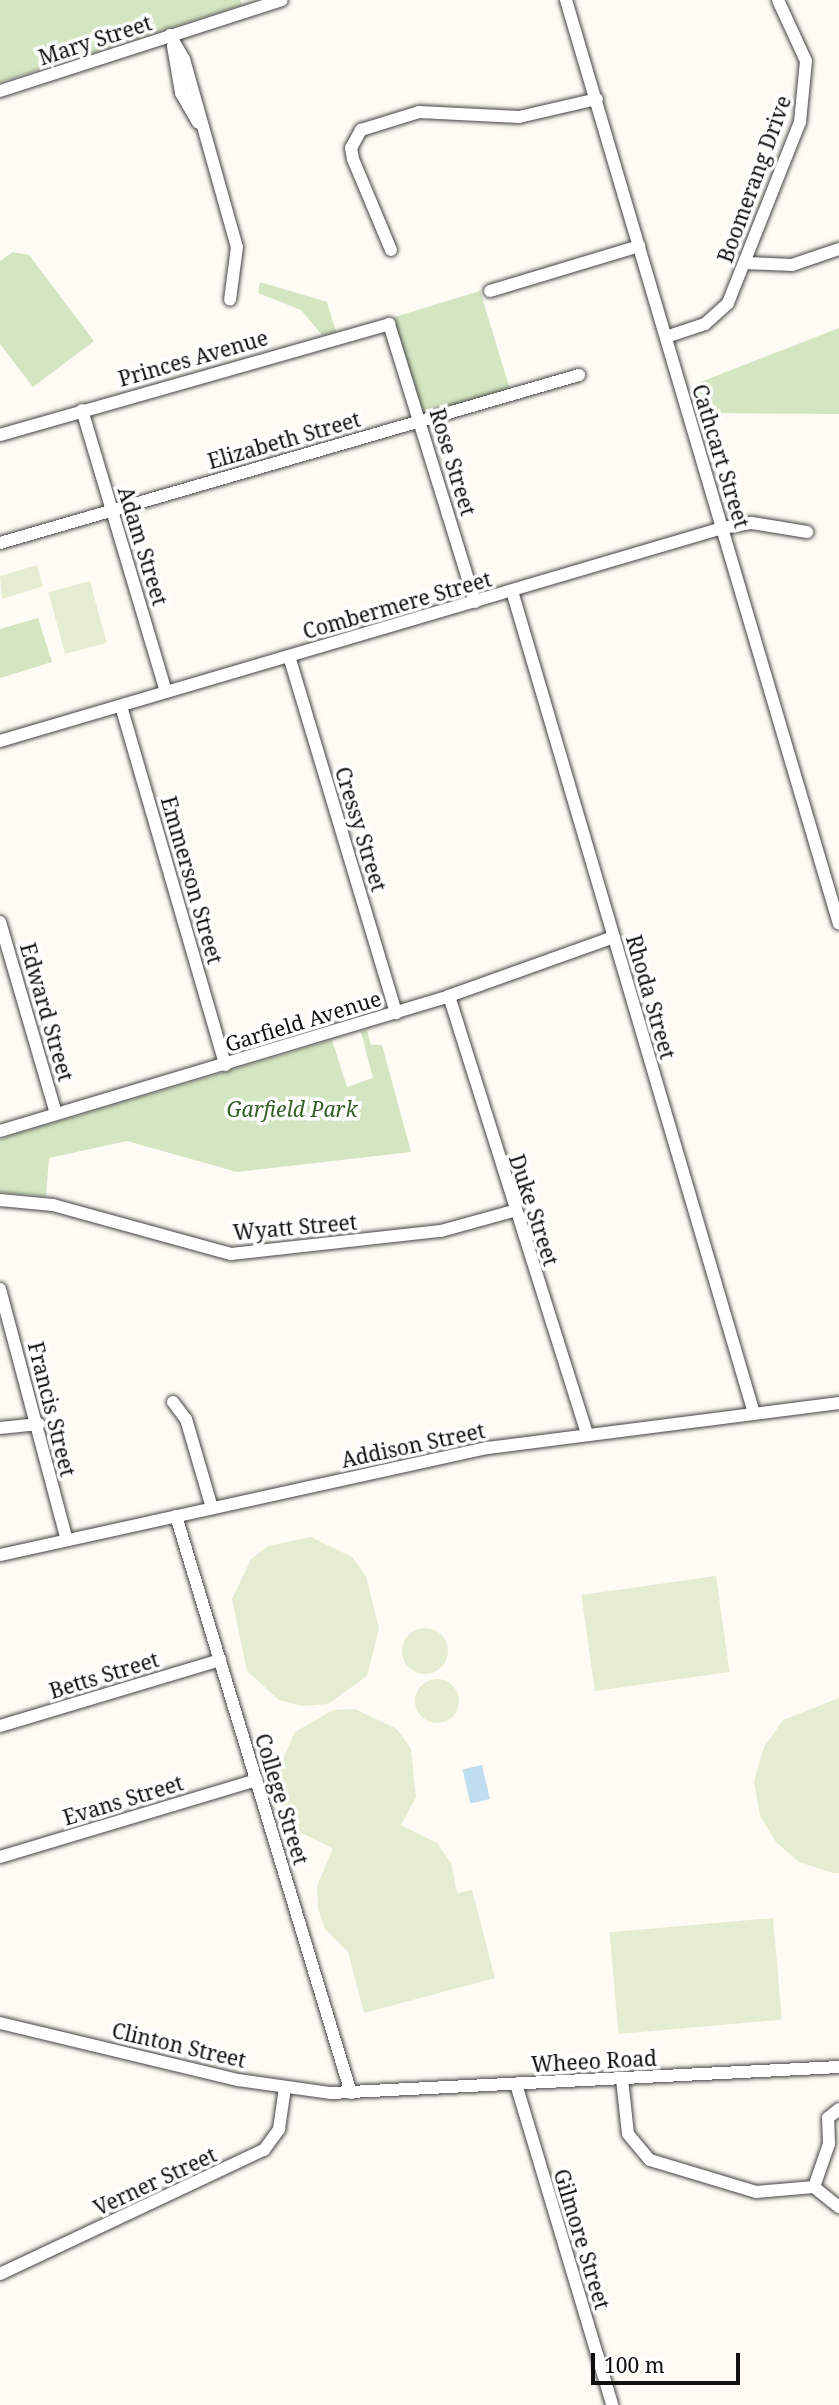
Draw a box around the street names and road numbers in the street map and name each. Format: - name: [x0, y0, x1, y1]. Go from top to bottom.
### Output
- street label: Mary Street: [35, 10, 155, 70]
- street label: Boomerang Drive: [712, 92, 796, 266]
- street label: Princes Avenue: [115, 325, 271, 391]
- street label: Cathcart Street: [687, 381, 755, 531]
- street label: Rose Street: [425, 405, 481, 519]
- street label: Elizabeth Street: [205, 406, 363, 474]
- street label: Adam Street: [113, 484, 173, 608]
- street label: Combermere Street: [300, 566, 494, 644]
- street label: Cressy Street: [330, 764, 392, 894]
- street label: Emmerson Street: [156, 793, 228, 967]
- street label: Rhoda Street: [621, 932, 681, 1062]
- street label: Edward Street: [15, 940, 79, 1084]
- street label: Garfield Avenue: [222, 985, 384, 1057]
- street label: Duke Street: [504, 1151, 564, 1269]
- street label: Wyatt Street: [232, 1209, 358, 1245]
- street label: Francis Street: [23, 1339, 81, 1479]
- street label: Addison Street: [339, 1417, 487, 1473]
- street label: Betts Street: [46, 1646, 162, 1704]
- street label: College Street: [250, 1730, 314, 1868]
- street label: Evans Street: [60, 1770, 186, 1830]
- street label: Clinton Street: [110, 2017, 248, 2073]
- street label: Wheeo Road: [530, 2045, 658, 2077]
- street label: Verner Street: [90, 2142, 220, 2220]
- street label: Gilmore Street: [549, 2166, 615, 2312]

